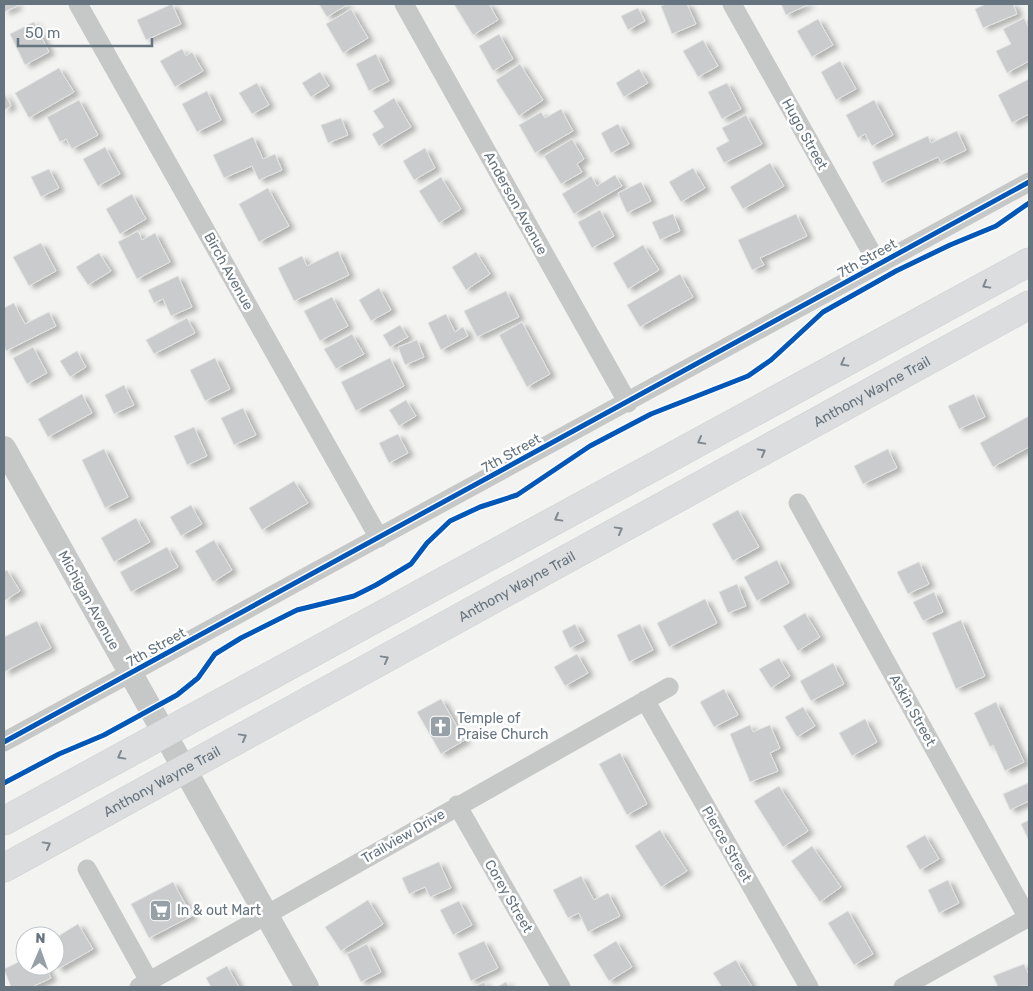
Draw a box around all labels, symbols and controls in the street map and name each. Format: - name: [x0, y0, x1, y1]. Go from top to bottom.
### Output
- scale bar: [18, 15, 151, 47]
- text: 50 m: [25, 24, 60, 42]
- street label: Hugo Street: [778, 96, 831, 173]
- street label: Anderson Avenue: [480, 149, 551, 258]
- street label: Birch Avenue: [200, 229, 257, 313]
- street label: 7th Street: [835, 235, 900, 282]
- one-way arrow: [983, 279, 992, 289]
- street label: Anthony Wayne Trail: [810, 353, 933, 431]
- one-way arrow: [840, 357, 849, 367]
- street label: 7th Street: [479, 430, 544, 477]
- one-way arrow: [697, 434, 706, 444]
- one-way arrow: [756, 448, 765, 458]
- one-way arrow: [555, 512, 564, 522]
- one-way arrow: [614, 526, 623, 536]
- street label: Michigan Avenue: [54, 548, 123, 653]
- street label: Anthony Wayne Trail: [455, 548, 579, 626]
- street label: 7th Street: [124, 624, 189, 671]
- one-way arrow: [380, 655, 389, 665]
- street label: Askin Street: [886, 671, 940, 750]
- place label: Temple of Praise Church: [457, 710, 548, 743]
- church icon: Temple of Praise Church: [429, 714, 453, 738]
- one-way arrow: [237, 733, 246, 743]
- street label: Anthony Wayne Trail: [100, 743, 224, 821]
- one-way arrow: [118, 750, 127, 760]
- street label: Pierce Street: [698, 803, 755, 886]
- street label: Trailview Drive: [359, 806, 448, 867]
- one-way arrow: [41, 841, 50, 851]
- street label: Corey Street: [481, 857, 537, 936]
- supermarket icon: In & out Mart: [149, 898, 173, 922]
- place label: In & out Mart: [177, 902, 261, 919]
- north arrow: [15, 926, 65, 976]
- text: N: [35, 930, 46, 947]

